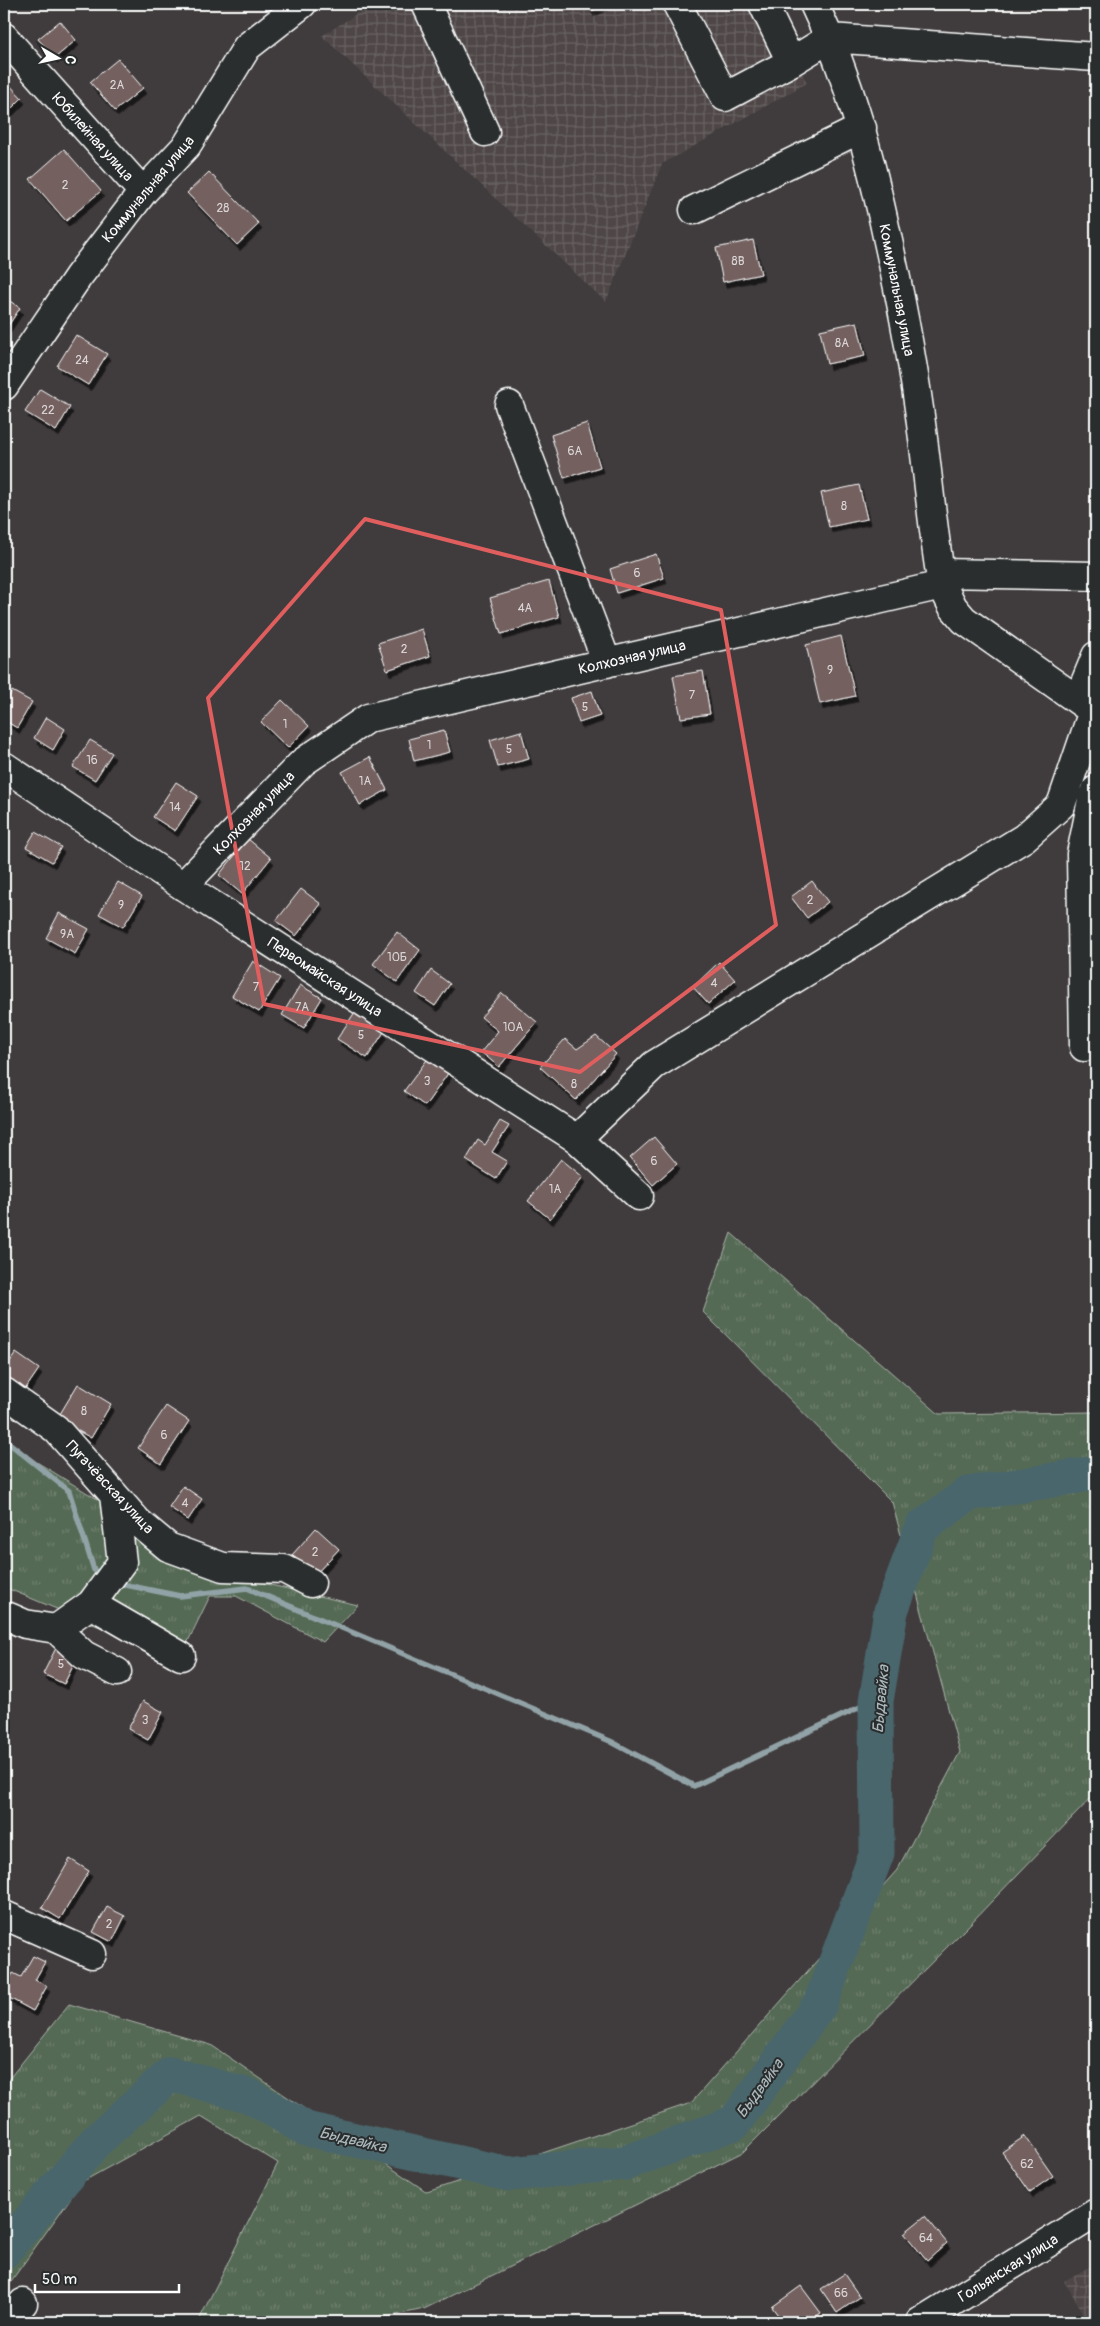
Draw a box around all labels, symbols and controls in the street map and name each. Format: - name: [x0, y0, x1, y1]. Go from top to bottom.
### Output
- north arrow: [32, 32, 82, 82]
- text: С: [61, 54, 79, 66]
- house number: 2А: [110, 78, 124, 93]
- street label: Юбилейная улица: [48, 89, 137, 186]
- street label: Коммунальная улица: [98, 132, 199, 247]
- house number: 2: [62, 178, 69, 193]
- house number: 28: [217, 201, 229, 216]
- street label: Коммунальная улица: [874, 222, 919, 358]
- house number: 8В: [732, 254, 745, 269]
- house number: 8А: [835, 336, 849, 351]
- house number: 24: [75, 353, 89, 368]
- house number: 22: [41, 403, 55, 418]
- house number: 6А: [568, 444, 583, 459]
- house number: 8: [841, 499, 847, 514]
- house number: 6: [634, 566, 641, 581]
- house number: 4А: [518, 601, 533, 616]
- street label: Колхозная улица: [577, 636, 688, 679]
- house number: 2: [401, 642, 408, 657]
- house number: 9: [827, 663, 833, 678]
- house number: 7: [689, 688, 696, 703]
- house number: 5: [582, 700, 588, 715]
- house number: 1: [283, 717, 287, 732]
- house number: 1: [427, 738, 431, 753]
- house number: 5: [506, 742, 512, 757]
- house number: 16: [86, 753, 98, 768]
- street label: Колхозная улица: [209, 767, 299, 859]
- house number: 1А: [359, 774, 371, 789]
- house number: 14: [169, 800, 181, 815]
- house number: 12: [239, 859, 251, 874]
- house number: 2: [807, 893, 814, 908]
- house number: 9: [118, 898, 124, 913]
- house number: 9А: [60, 927, 74, 942]
- street label: Первомайская улица: [264, 933, 386, 1022]
- house number: 10Б: [387, 950, 407, 965]
- house number: 4: [711, 976, 718, 991]
- house number: 7: [253, 980, 260, 995]
- house number: 7А: [295, 1000, 309, 1015]
- house number: 10А: [503, 1020, 524, 1035]
- house number: 5: [358, 1028, 364, 1043]
- house number: 3: [424, 1074, 431, 1089]
- house number: 8: [571, 1077, 577, 1092]
- house number: 6: [651, 1154, 658, 1169]
- house number: 1А: [549, 1182, 561, 1197]
- house number: 8: [81, 1404, 87, 1419]
- house number: 6: [161, 1428, 168, 1443]
- street label: Пугачёвская улица: [62, 1437, 158, 1538]
- house number: 4: [182, 1496, 189, 1511]
- house number: 2: [312, 1545, 319, 1560]
- house number: 5: [58, 1657, 64, 1672]
- water label: Быдвайка: [868, 1663, 894, 1734]
- house number: 3: [142, 1713, 149, 1728]
- house number: 2: [106, 1917, 113, 1932]
- water label: Быдвайка: [732, 2054, 789, 2122]
- water label: Быдвайка: [317, 2123, 390, 2158]
- house number: 62: [1020, 2157, 1034, 2172]
- street label: Гольянская улица: [955, 2230, 1062, 2307]
- house number: 64: [919, 2231, 933, 2246]
- scale bar: [35, 2261, 179, 2293]
- text: 50 m: [42, 2270, 77, 2289]
- house number: 66: [834, 2286, 848, 2301]

